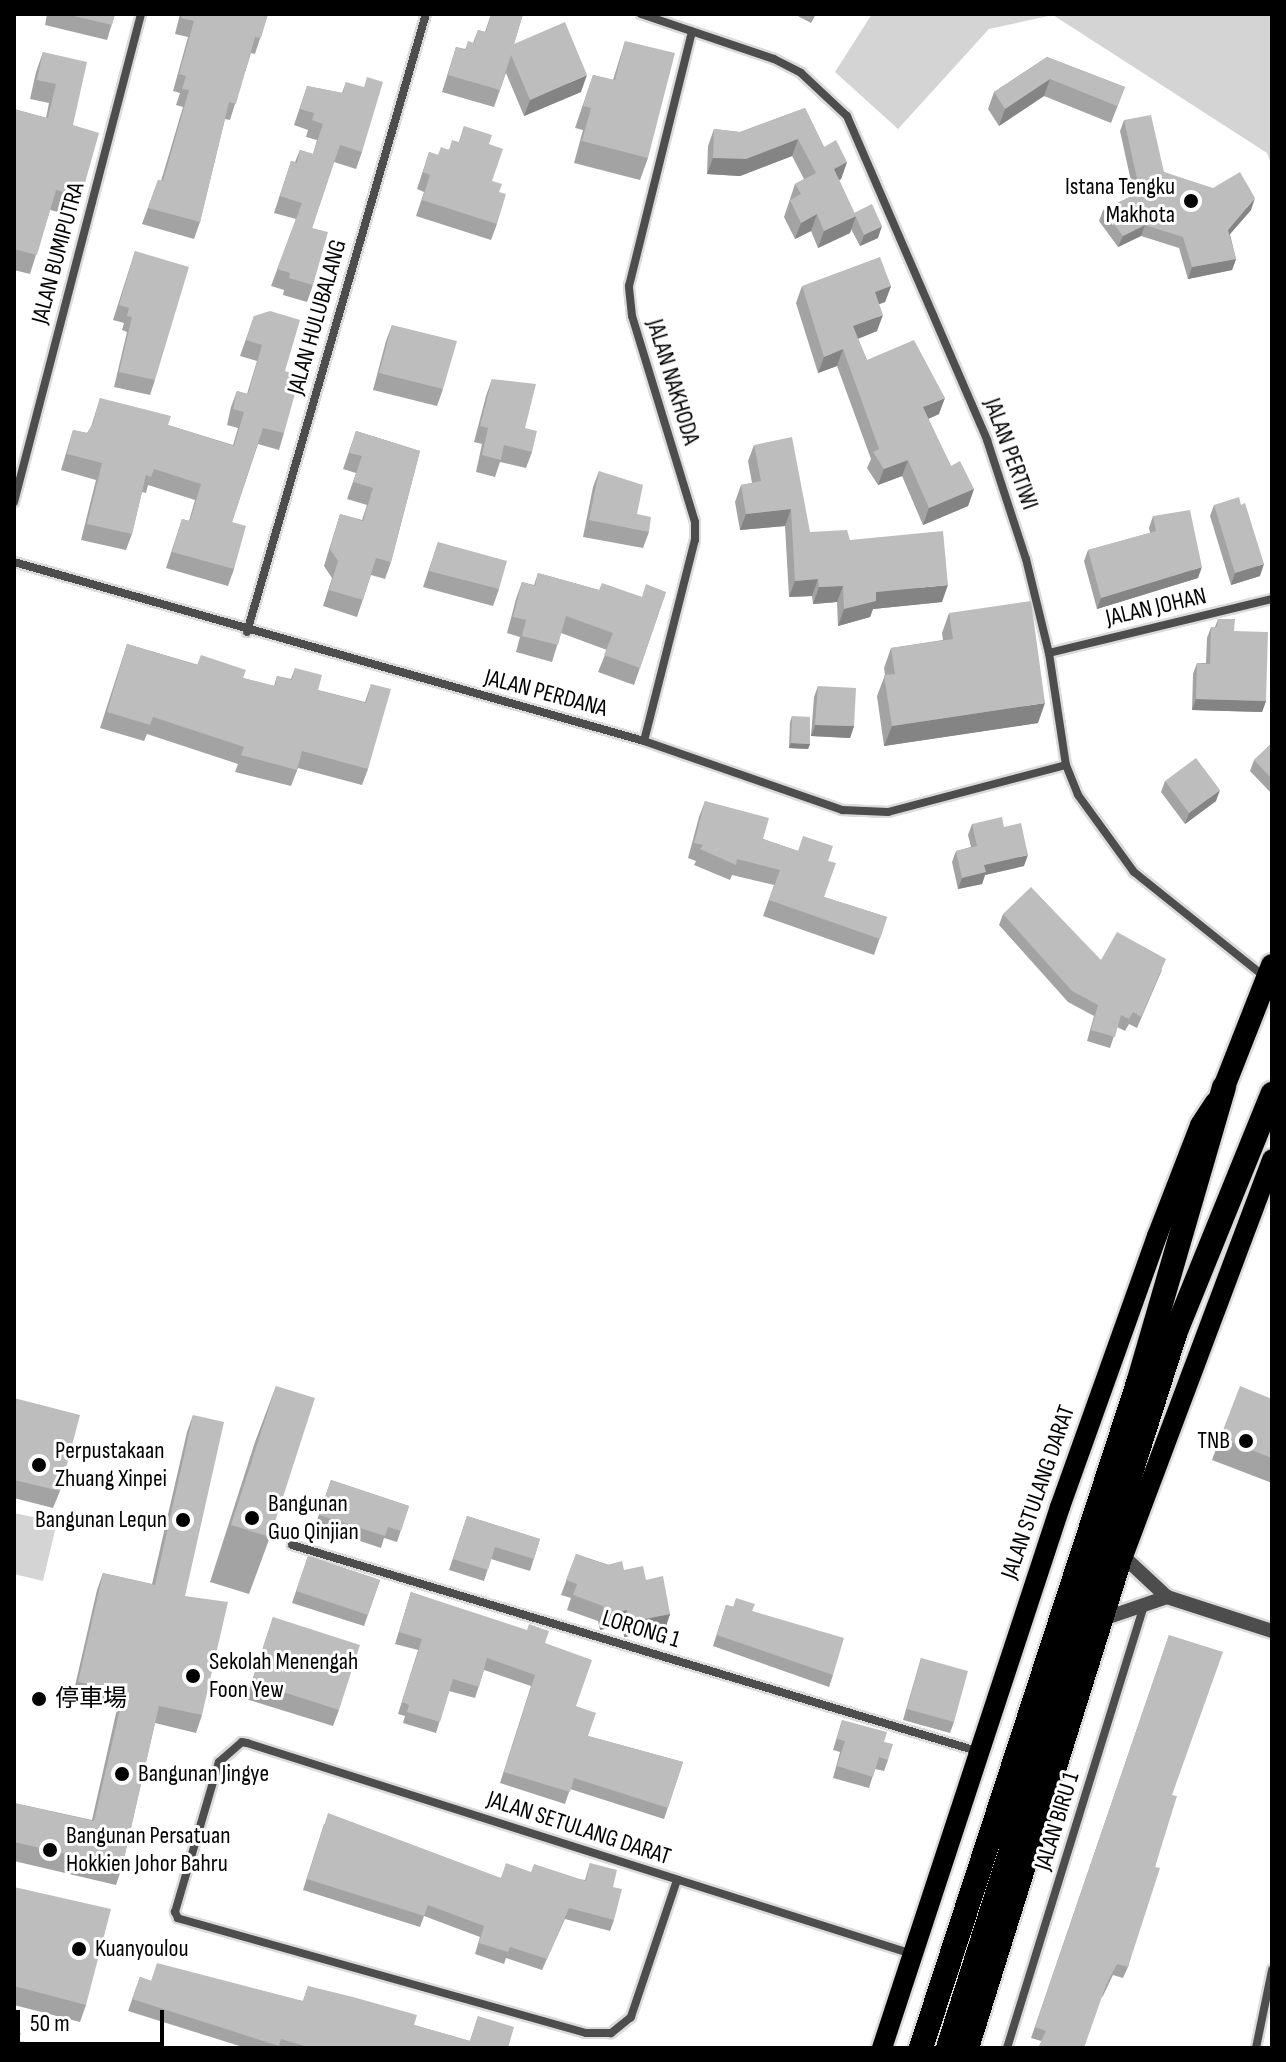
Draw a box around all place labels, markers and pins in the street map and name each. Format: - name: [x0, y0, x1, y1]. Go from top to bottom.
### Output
- place label: Istana Tengku Makhota: [1065, 173, 1175, 229]
- marker: Istana Tengku Makhota: [1182, 192, 1200, 210]
- place label: TNB: [1197, 1427, 1230, 1455]
- marker: TNB: [1237, 1432, 1255, 1450]
- place label: Perpustakaan Zhuang Xinpei: [55, 1437, 167, 1493]
- marker: Perpustakaan Zhuang Xinpei: [30, 1456, 48, 1474]
- place label: Bangunan Guo Qinjian: [268, 1490, 359, 1546]
- place label: Bangunan Lequn: [35, 1506, 167, 1534]
- marker: Bangunan Guo Qinjian: [243, 1509, 261, 1527]
- marker: Bangunan Lequn: [174, 1511, 192, 1529]
- place label: Sekolah Menengah Foon Yew: [209, 1648, 358, 1704]
- marker: Sekolah Menengah Foon Yew: [184, 1667, 202, 1685]
- place label: 停車場: [55, 1685, 127, 1713]
- marker: 停車場: [30, 1690, 48, 1708]
- place label: Bangunan Jingye: [138, 1760, 269, 1788]
- marker: Bangunan Jingye: [113, 1765, 131, 1783]
- place label: Bangunan Persatuan Hokkien Johor Bahru: [66, 1822, 230, 1878]
- marker: Bangunan Persatuan Hokkien Johor Bahru: [41, 1841, 59, 1859]
- place label: Kuanyoulou: [95, 1935, 189, 1963]
- marker: Kuanyoulou: [70, 1940, 88, 1958]

